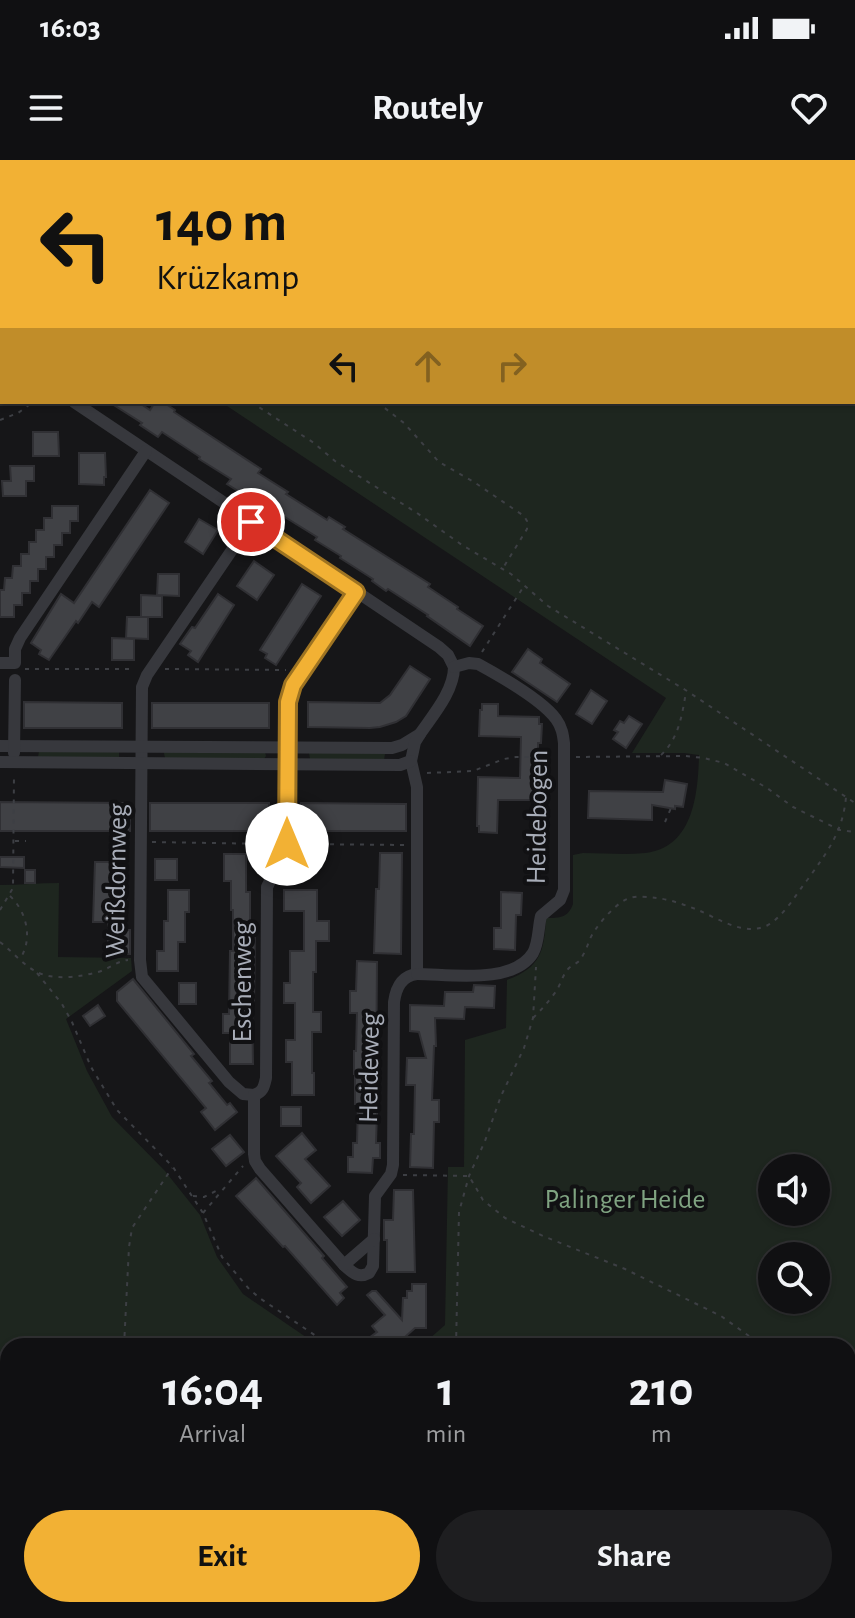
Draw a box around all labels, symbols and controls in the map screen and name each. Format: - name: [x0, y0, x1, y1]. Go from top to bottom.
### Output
- text: 16:03: [40, 13, 101, 43]
- icon: menu: [24, 86, 68, 130]
- icon: heart: [787, 86, 831, 130]
- text: Routely: [372, 90, 483, 126]
- icon: left: [24, 192, 128, 296]
- text: 140 m: [156, 195, 287, 251]
- text: Krüzkamp: [156, 260, 299, 296]
- icon: left: [322, 344, 366, 388]
- icon: ahead: [406, 344, 450, 388]
- icon: right: [490, 344, 534, 388]
- pin: [217, 488, 285, 556]
- icon: arrive: [229, 500, 273, 544]
- street label: Heidebogen: [523, 749, 553, 885]
- position arrow: [245, 802, 329, 886]
- street label: Weißdornweg: [102, 803, 132, 959]
- street label: Eschenweg: [229, 921, 257, 1042]
- street label: Heideweg: [355, 1012, 385, 1123]
- map controls: [758, 1154, 830, 1314]
- button: sound: [758, 1154, 830, 1226]
- park label: Palinger Heide: [545, 1186, 705, 1214]
- button: search: [758, 1242, 830, 1314]
- text: 16:04: [162, 1367, 263, 1415]
- text: 1: [437, 1367, 454, 1415]
- text: 210: [629, 1367, 693, 1415]
- text: Arrival: [179, 1421, 246, 1447]
- text: min: [426, 1421, 466, 1447]
- text: m: [651, 1421, 671, 1447]
- button: Exit: [24, 1510, 420, 1602]
- button: Share: [436, 1510, 832, 1602]

